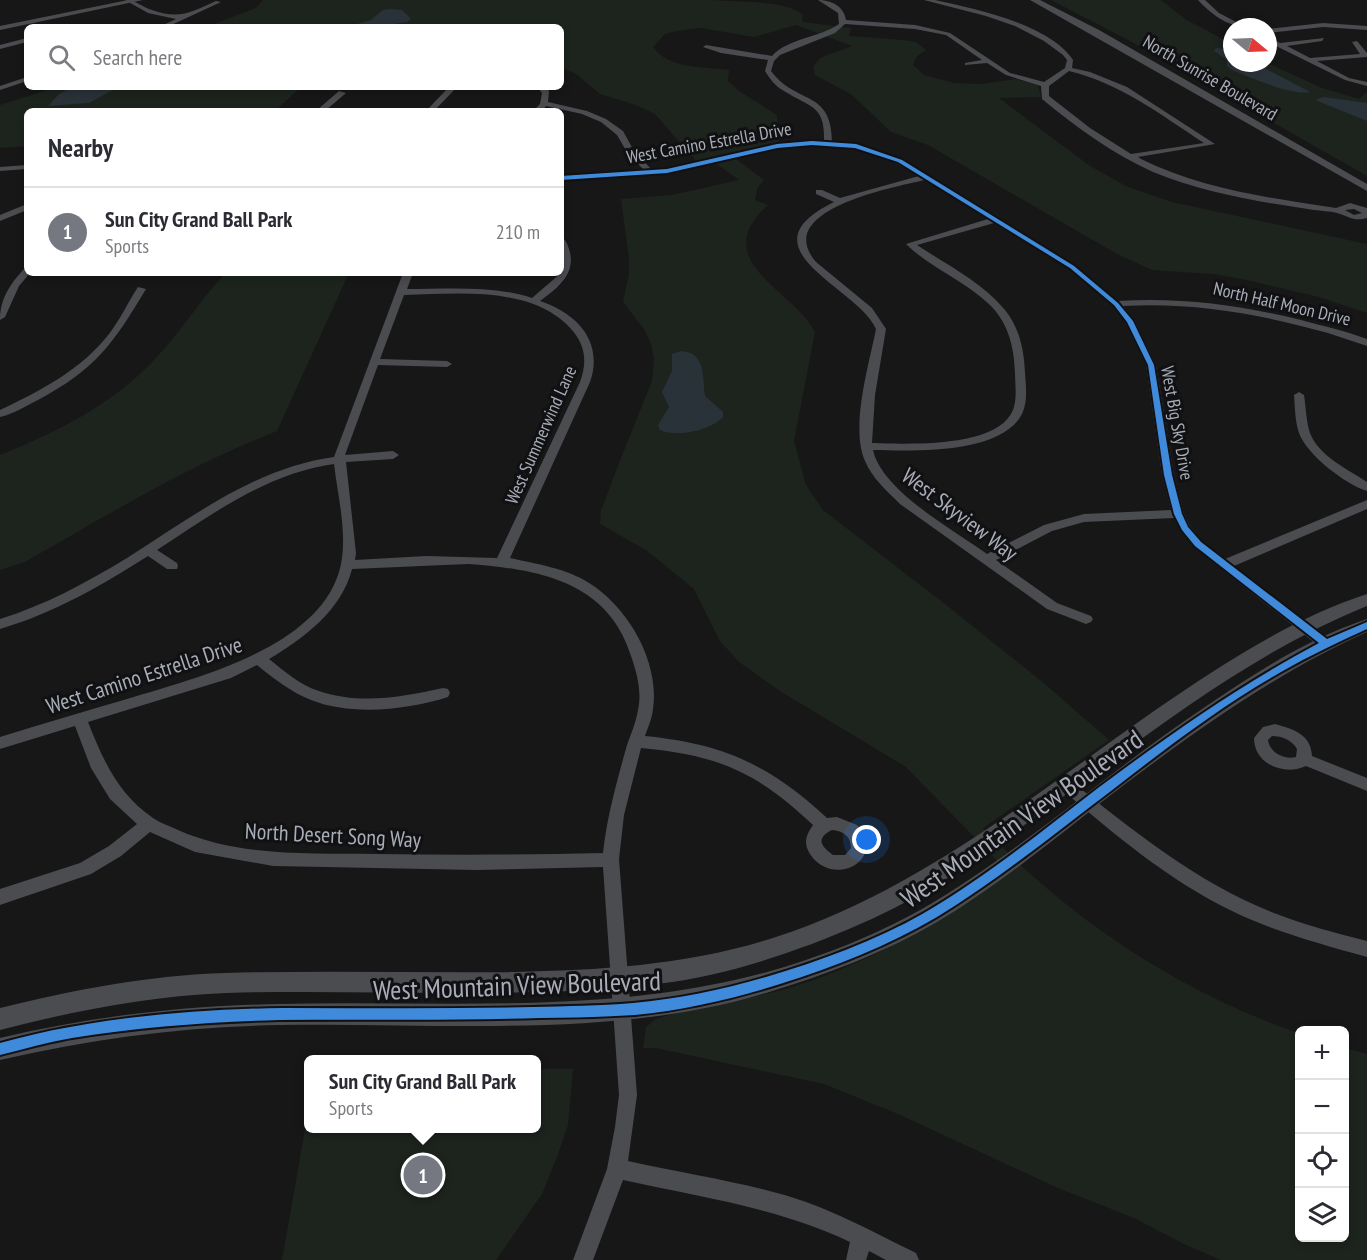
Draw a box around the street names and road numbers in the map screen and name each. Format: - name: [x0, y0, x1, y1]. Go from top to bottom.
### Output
- street label: North Sunrise Boulevard: [1139, 30, 1282, 125]
- street label: West Camino Estrella Drive: [625, 117, 793, 168]
- street label: North Half Moon Drive: [1211, 277, 1353, 331]
- street label: West Summerwind Lane: [500, 362, 581, 507]
- street label: West Big Sky Drive: [1156, 364, 1199, 482]
- street label: West Skyview Way: [896, 461, 1024, 567]
- street label: West Camino Estrella Drive: [42, 630, 246, 720]
- street label: West Mountain View Boulevard: [894, 722, 1149, 915]
- street label: North Desert Song Way: [244, 816, 422, 854]
- street label: West Mountain View Boulevard: [372, 963, 661, 1007]

